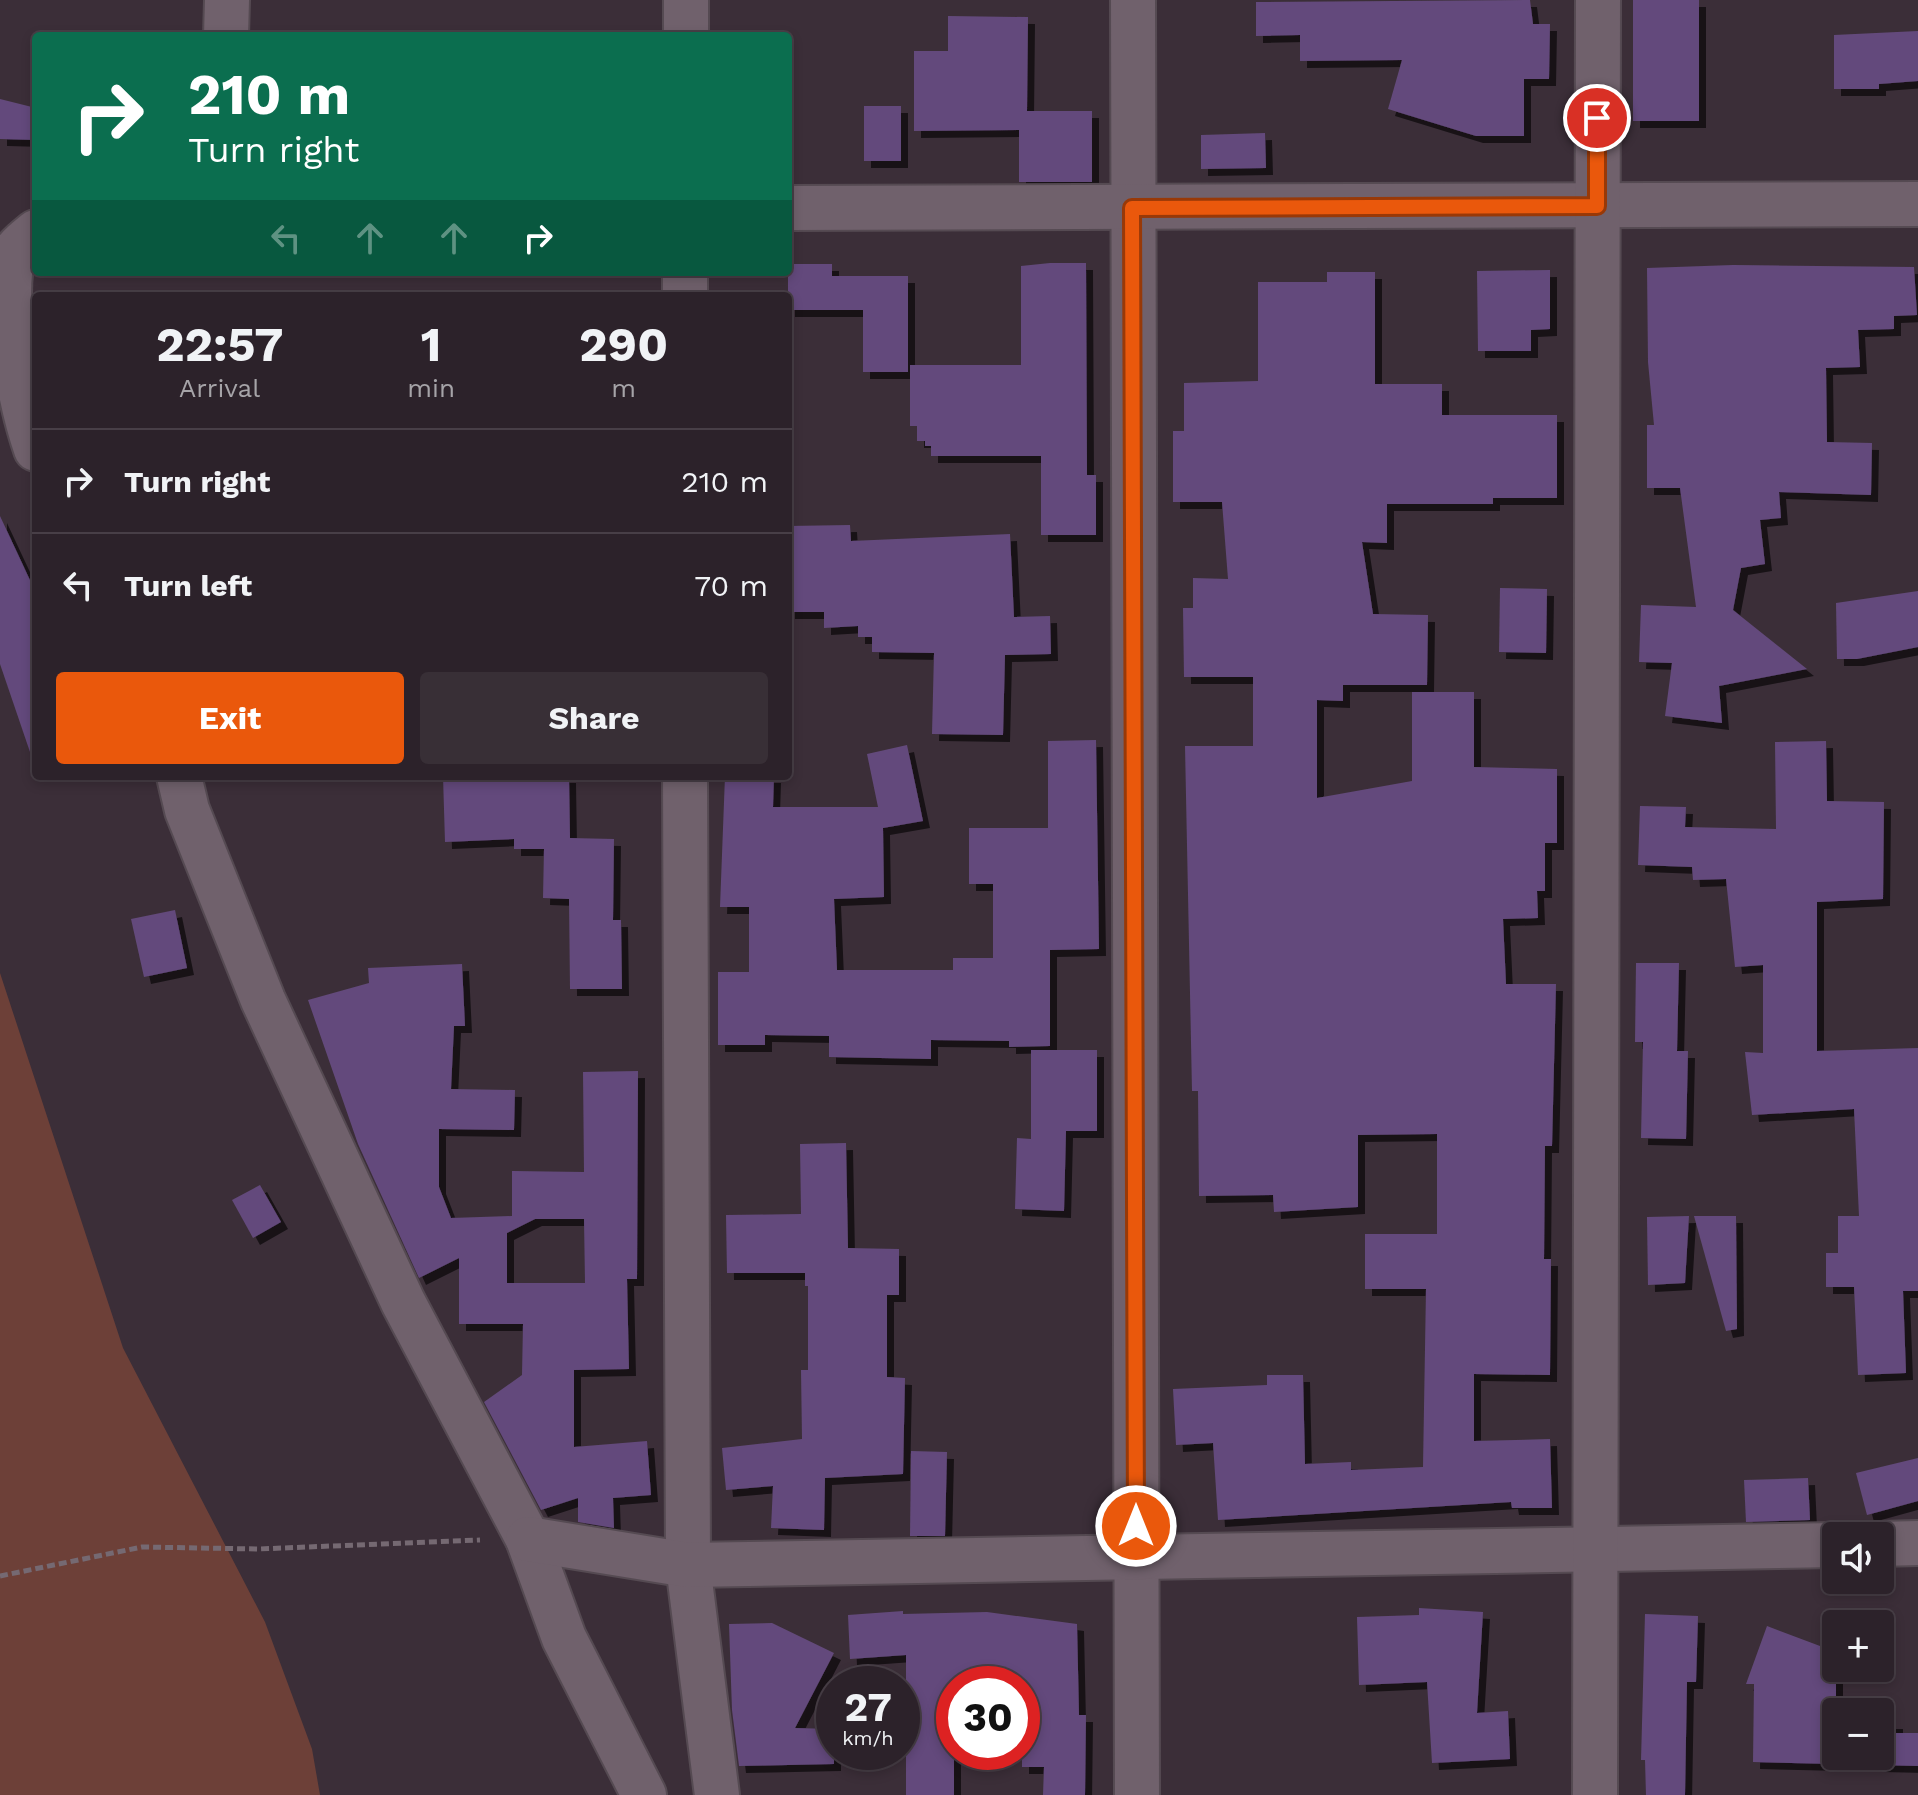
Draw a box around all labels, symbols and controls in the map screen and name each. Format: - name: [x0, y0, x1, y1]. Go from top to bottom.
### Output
- text: 210 m: [188, 62, 350, 128]
- icon: right: [56, 64, 160, 168]
- pin: [1563, 84, 1631, 152]
- icon: arrive: [1575, 96, 1619, 140]
- text: Turn right: [188, 129, 359, 171]
- icon: left: [264, 216, 308, 260]
- icon: ahead: [348, 216, 392, 260]
- icon: ahead: [432, 216, 476, 260]
- icon: right: [516, 216, 560, 260]
- text: 22:57: [156, 316, 283, 373]
- text: 1: [421, 316, 442, 373]
- text: 290: [579, 316, 668, 373]
- text: Arrival: [179, 373, 260, 403]
- text: min: [407, 373, 455, 403]
- text: m: [611, 373, 636, 403]
- icon: right: [56, 459, 100, 503]
- text: Turn right: [124, 464, 270, 499]
- text: 210 m: [681, 464, 768, 499]
- icon: left: [56, 563, 100, 607]
- text: Turn left: [124, 568, 252, 603]
- text: 70 m: [694, 568, 768, 603]
- button: Exit: [56, 672, 404, 764]
- button: Share: [420, 672, 768, 764]
- position arrow: [1094, 1484, 1178, 1568]
- map controls: [1822, 1522, 1894, 1770]
- button: sound: [1822, 1522, 1894, 1594]
- button: +: [1822, 1610, 1894, 1682]
- speed limit sign: 30: [936, 1666, 1040, 1770]
- text: 27: [844, 1684, 892, 1731]
- button: −: [1822, 1698, 1894, 1770]
- text: km/h: [842, 1726, 894, 1750]

